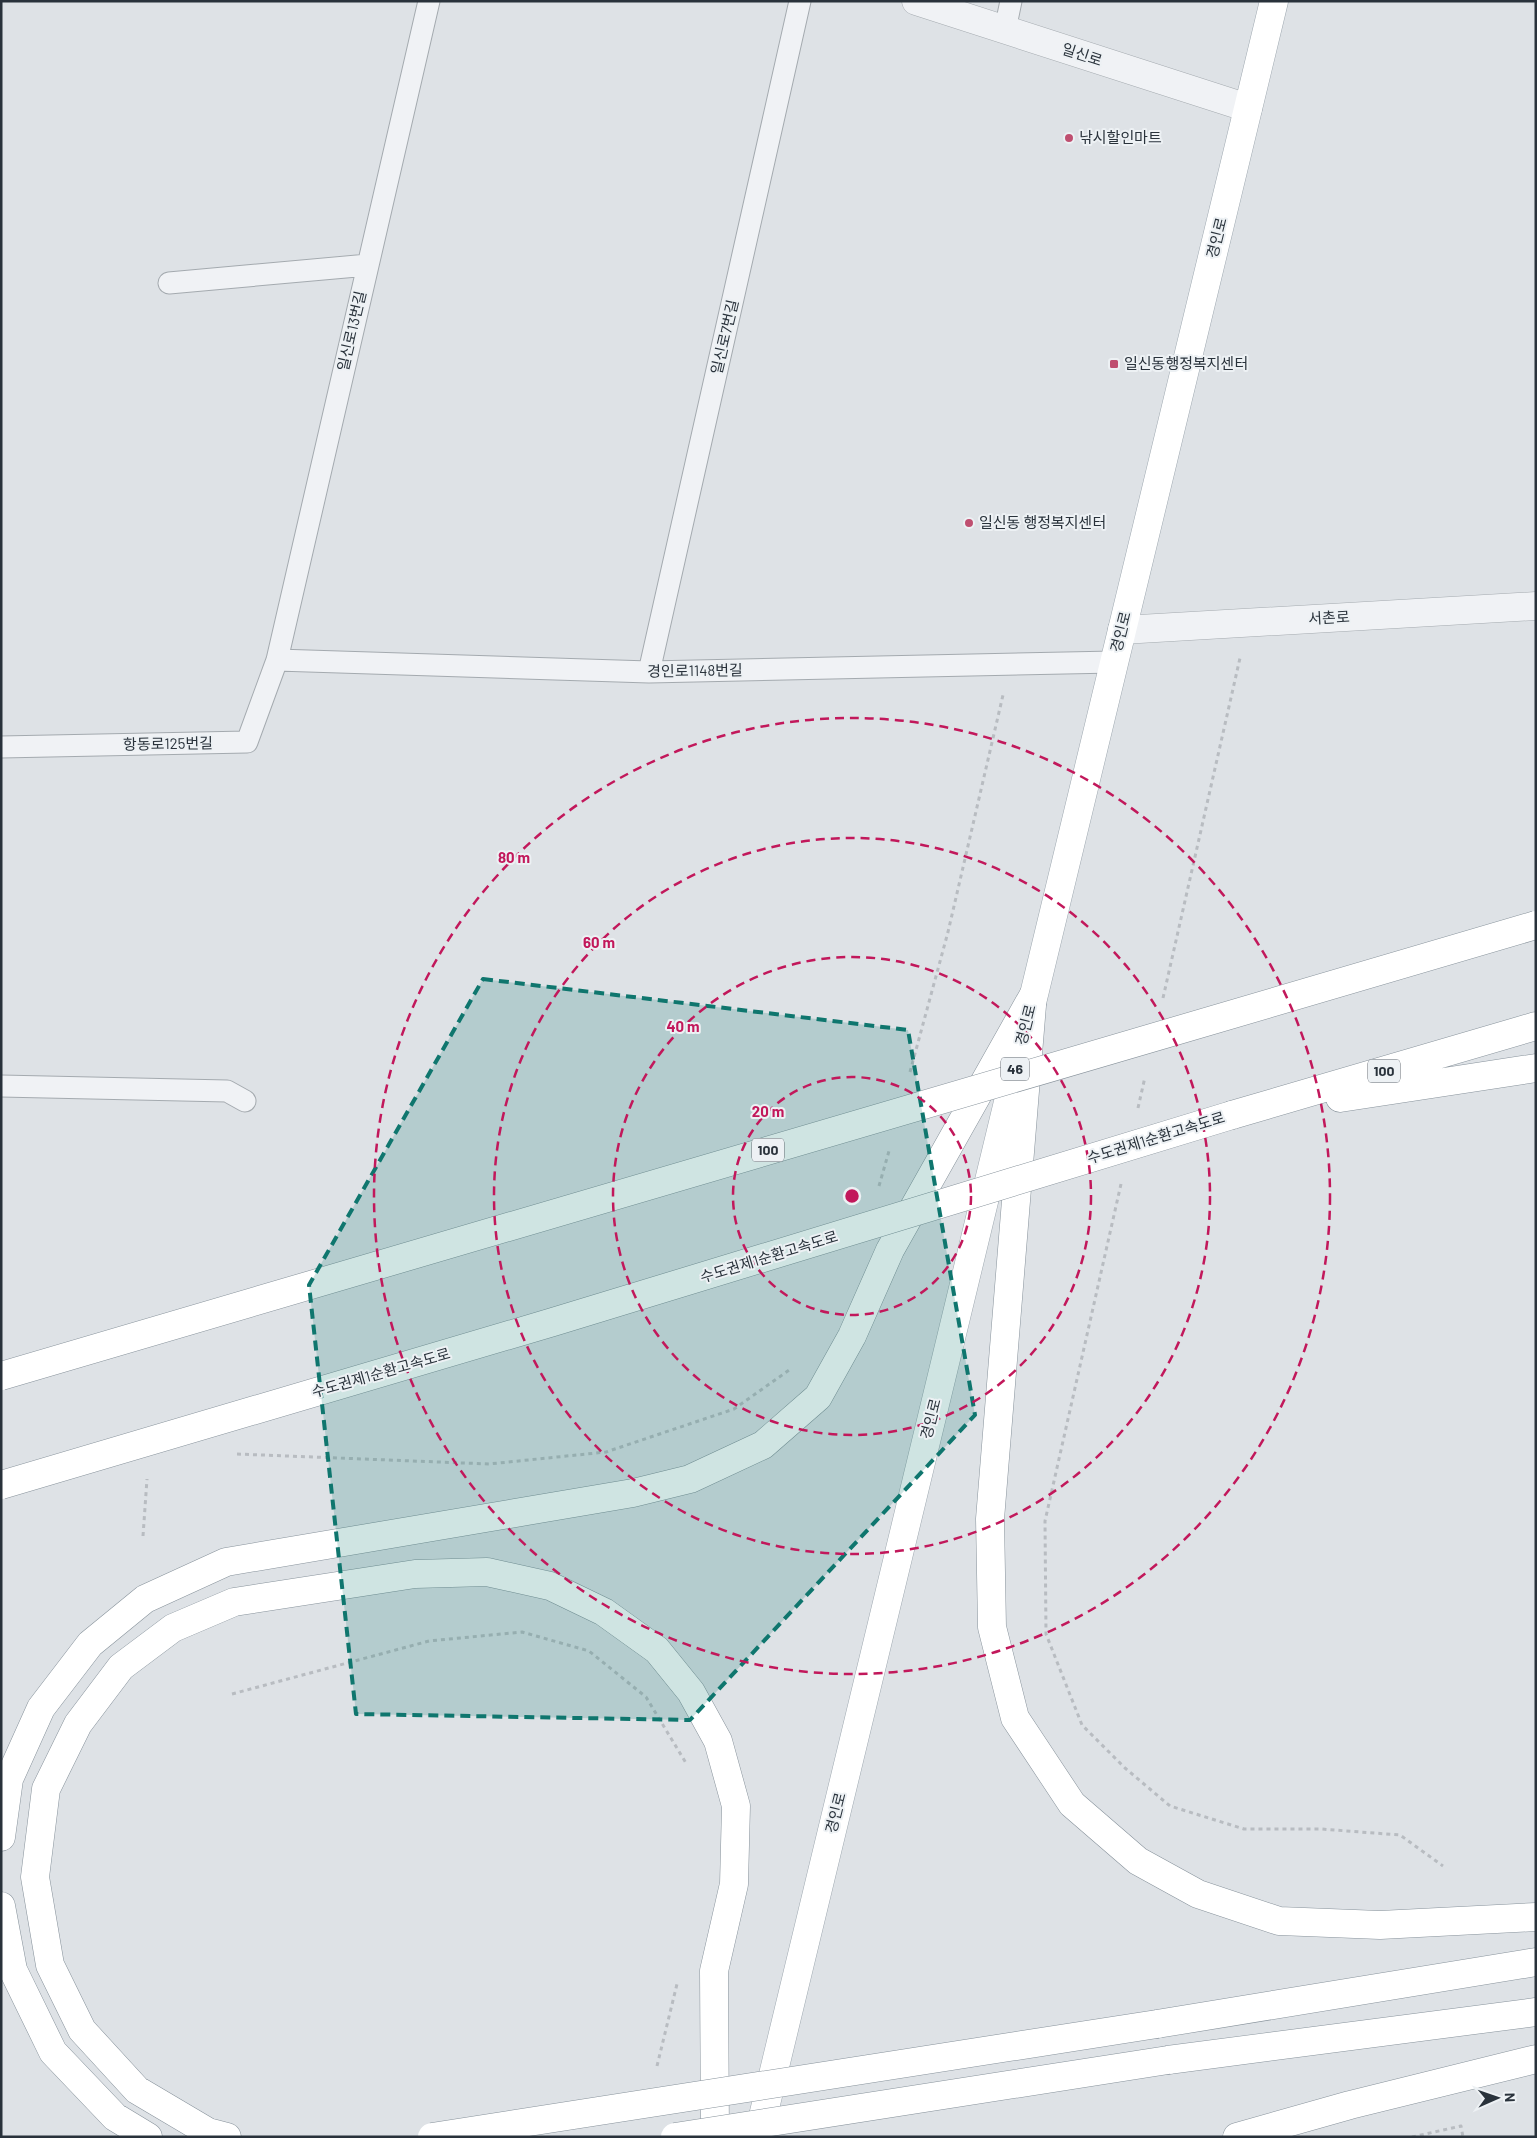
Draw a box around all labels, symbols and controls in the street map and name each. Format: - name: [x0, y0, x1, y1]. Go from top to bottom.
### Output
- street label: 일신로: [1060, 39, 1105, 69]
- place label: 낚시할인마트: [1079, 128, 1162, 146]
- marker: 낚시할인마트: [1063, 132, 1075, 144]
- street label: 경인로: [1202, 215, 1230, 260]
- street label: 일신로13번길: [333, 289, 369, 373]
- street label: 일신로7번길: [707, 298, 741, 376]
- place label: 일신동행정복지센터: [1124, 354, 1248, 372]
- marker: 일신동행정복지센터: [1108, 358, 1120, 370]
- place label: 일신동 행정복지센터: [979, 513, 1106, 531]
- marker: 일신동 행정복지센터: [963, 517, 975, 529]
- street label: 서촌로: [1308, 607, 1350, 627]
- street label: 경인로: [1106, 609, 1134, 654]
- street label: 경인로1148번길: [647, 660, 743, 680]
- street label: 항동로125번길: [123, 733, 213, 753]
- text: 80 m: [498, 848, 530, 866]
- text: 60 m: [583, 933, 615, 951]
- street label: 경인로: [1011, 1002, 1039, 1047]
- text: 40 m: [666, 1017, 700, 1035]
- road number: 46: [1001, 1058, 1029, 1080]
- road number: 100: [1368, 1060, 1400, 1082]
- text: 20 m: [752, 1102, 784, 1120]
- street label: 수도권제1순환고속도로: [1085, 1107, 1227, 1167]
- road number: 100: [752, 1138, 784, 1162]
- centre of rings: [843, 1187, 861, 1205]
- street label: 수도권제1순환고속도로: [698, 1226, 840, 1286]
- street label: 수도권제1순환고속도로: [309, 1344, 452, 1400]
- street label: 경인로: [916, 1396, 944, 1441]
- street label: 경인로: [821, 1790, 849, 1835]
- north arrow: [1472, 2073, 1522, 2123]
- text: N: [1502, 2093, 1519, 2102]

